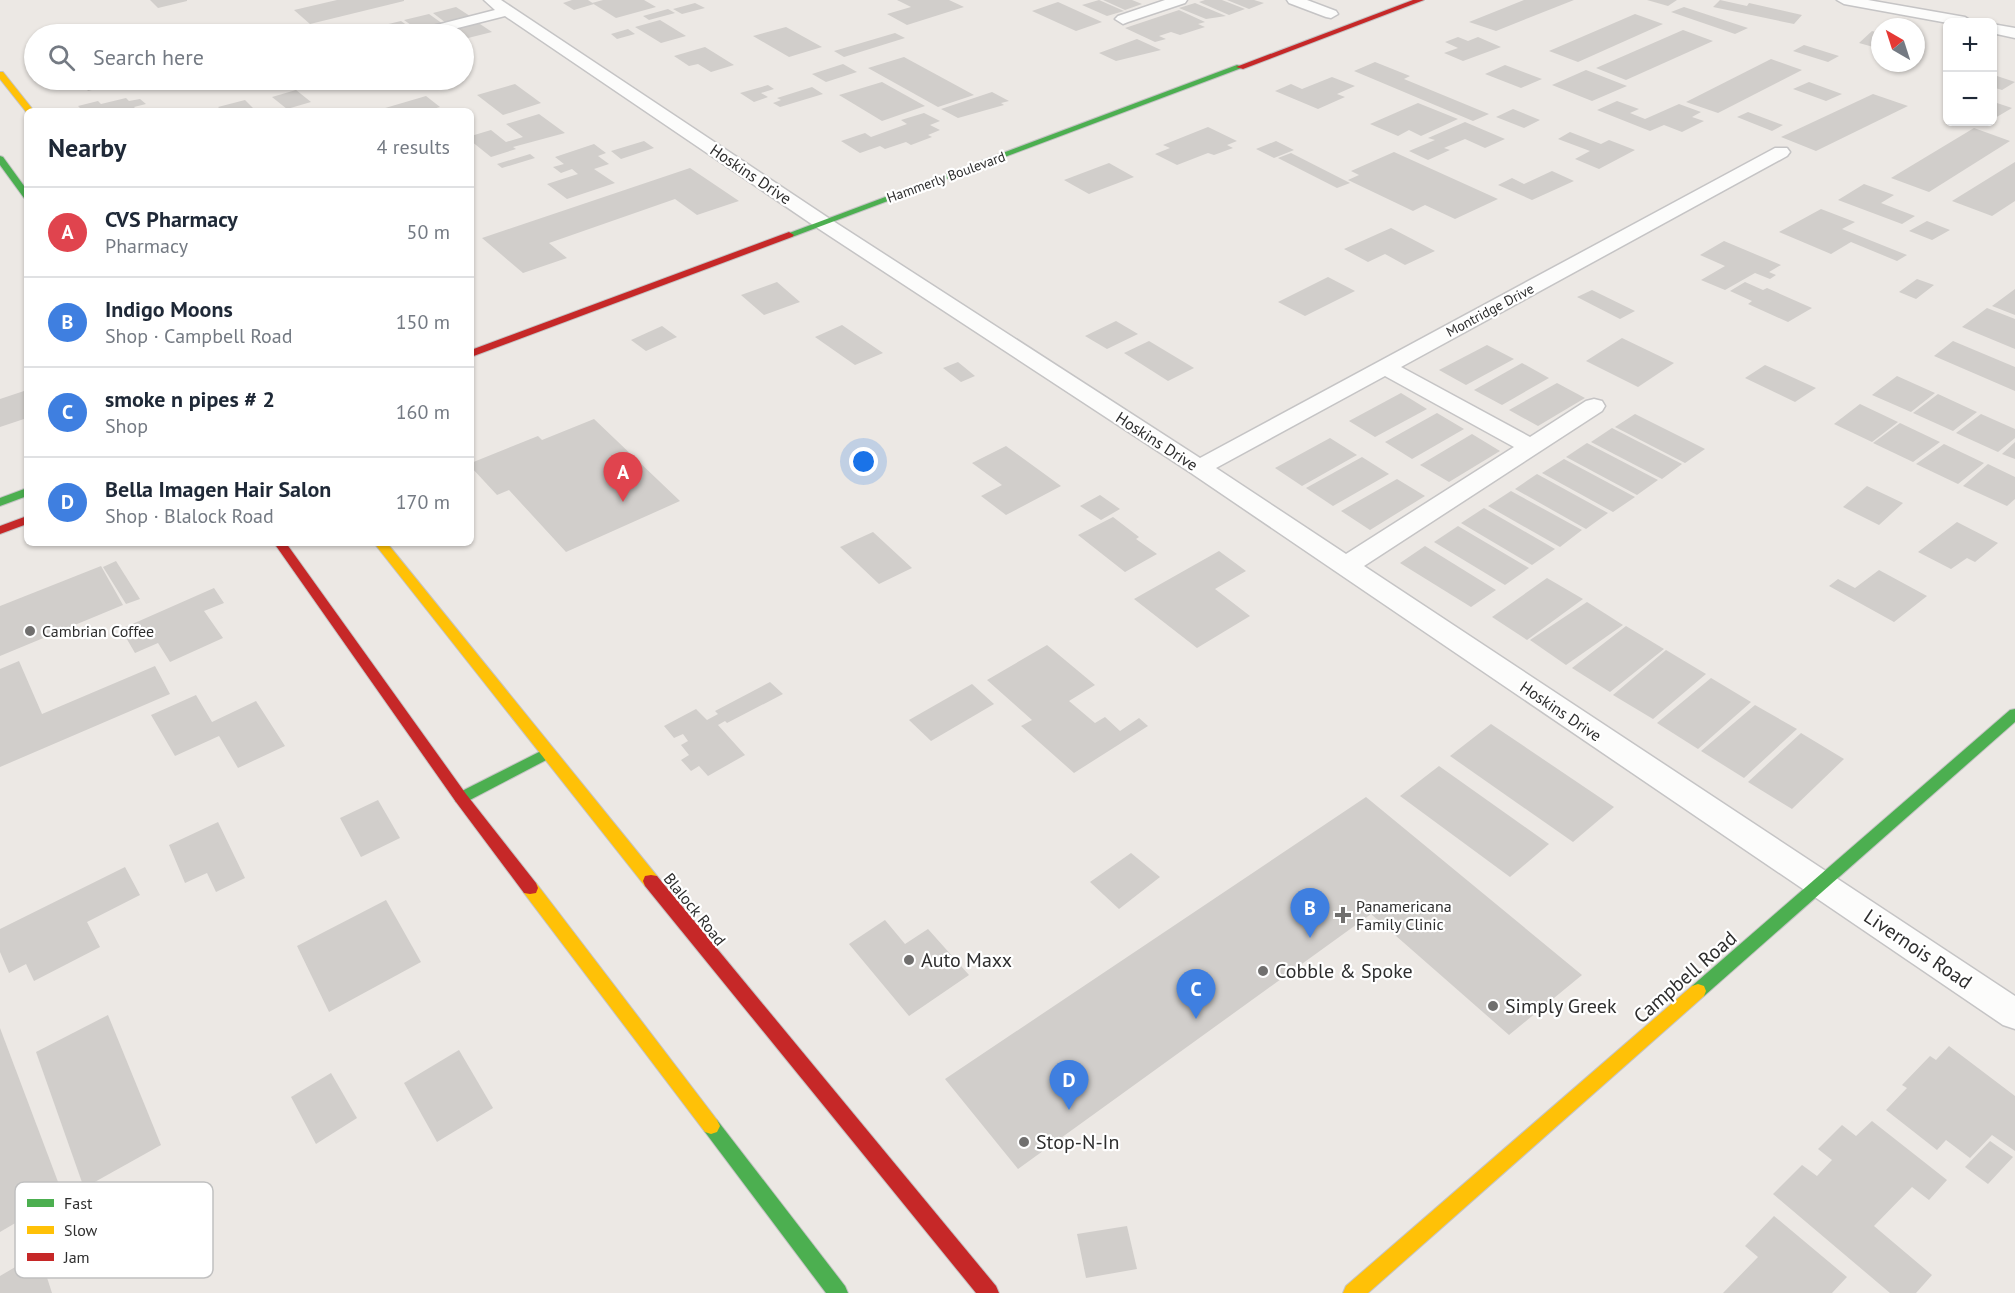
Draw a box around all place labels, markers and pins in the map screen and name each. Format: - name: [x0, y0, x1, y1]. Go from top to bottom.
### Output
- pin: A: [604, 452, 642, 502]
- place label: Cambrian Coffee: [42, 621, 154, 641]
- marker: Cambrian Coffee: [23, 624, 37, 638]
- pin: B: [1290, 888, 1330, 938]
- place label: Panamericana Family Clinic: [1356, 896, 1452, 934]
- marker: Panamericana Family Clinic: [1334, 906, 1352, 924]
- place label: Auto Maxx: [921, 947, 1012, 973]
- marker: Auto Maxx: [902, 953, 916, 967]
- place label: Cobble & Spoke: [1275, 958, 1413, 984]
- marker: Cobble & Spoke: [1256, 964, 1270, 978]
- pin: C: [1176, 970, 1216, 1019]
- place label: Simply Greek: [1505, 993, 1617, 1019]
- marker: Simply Greek: [1486, 999, 1500, 1013]
- pin: D: [1050, 1060, 1088, 1110]
- place label: Stop-N-In: [1036, 1129, 1119, 1155]
- marker: Stop-N-In: [1017, 1135, 1031, 1149]

